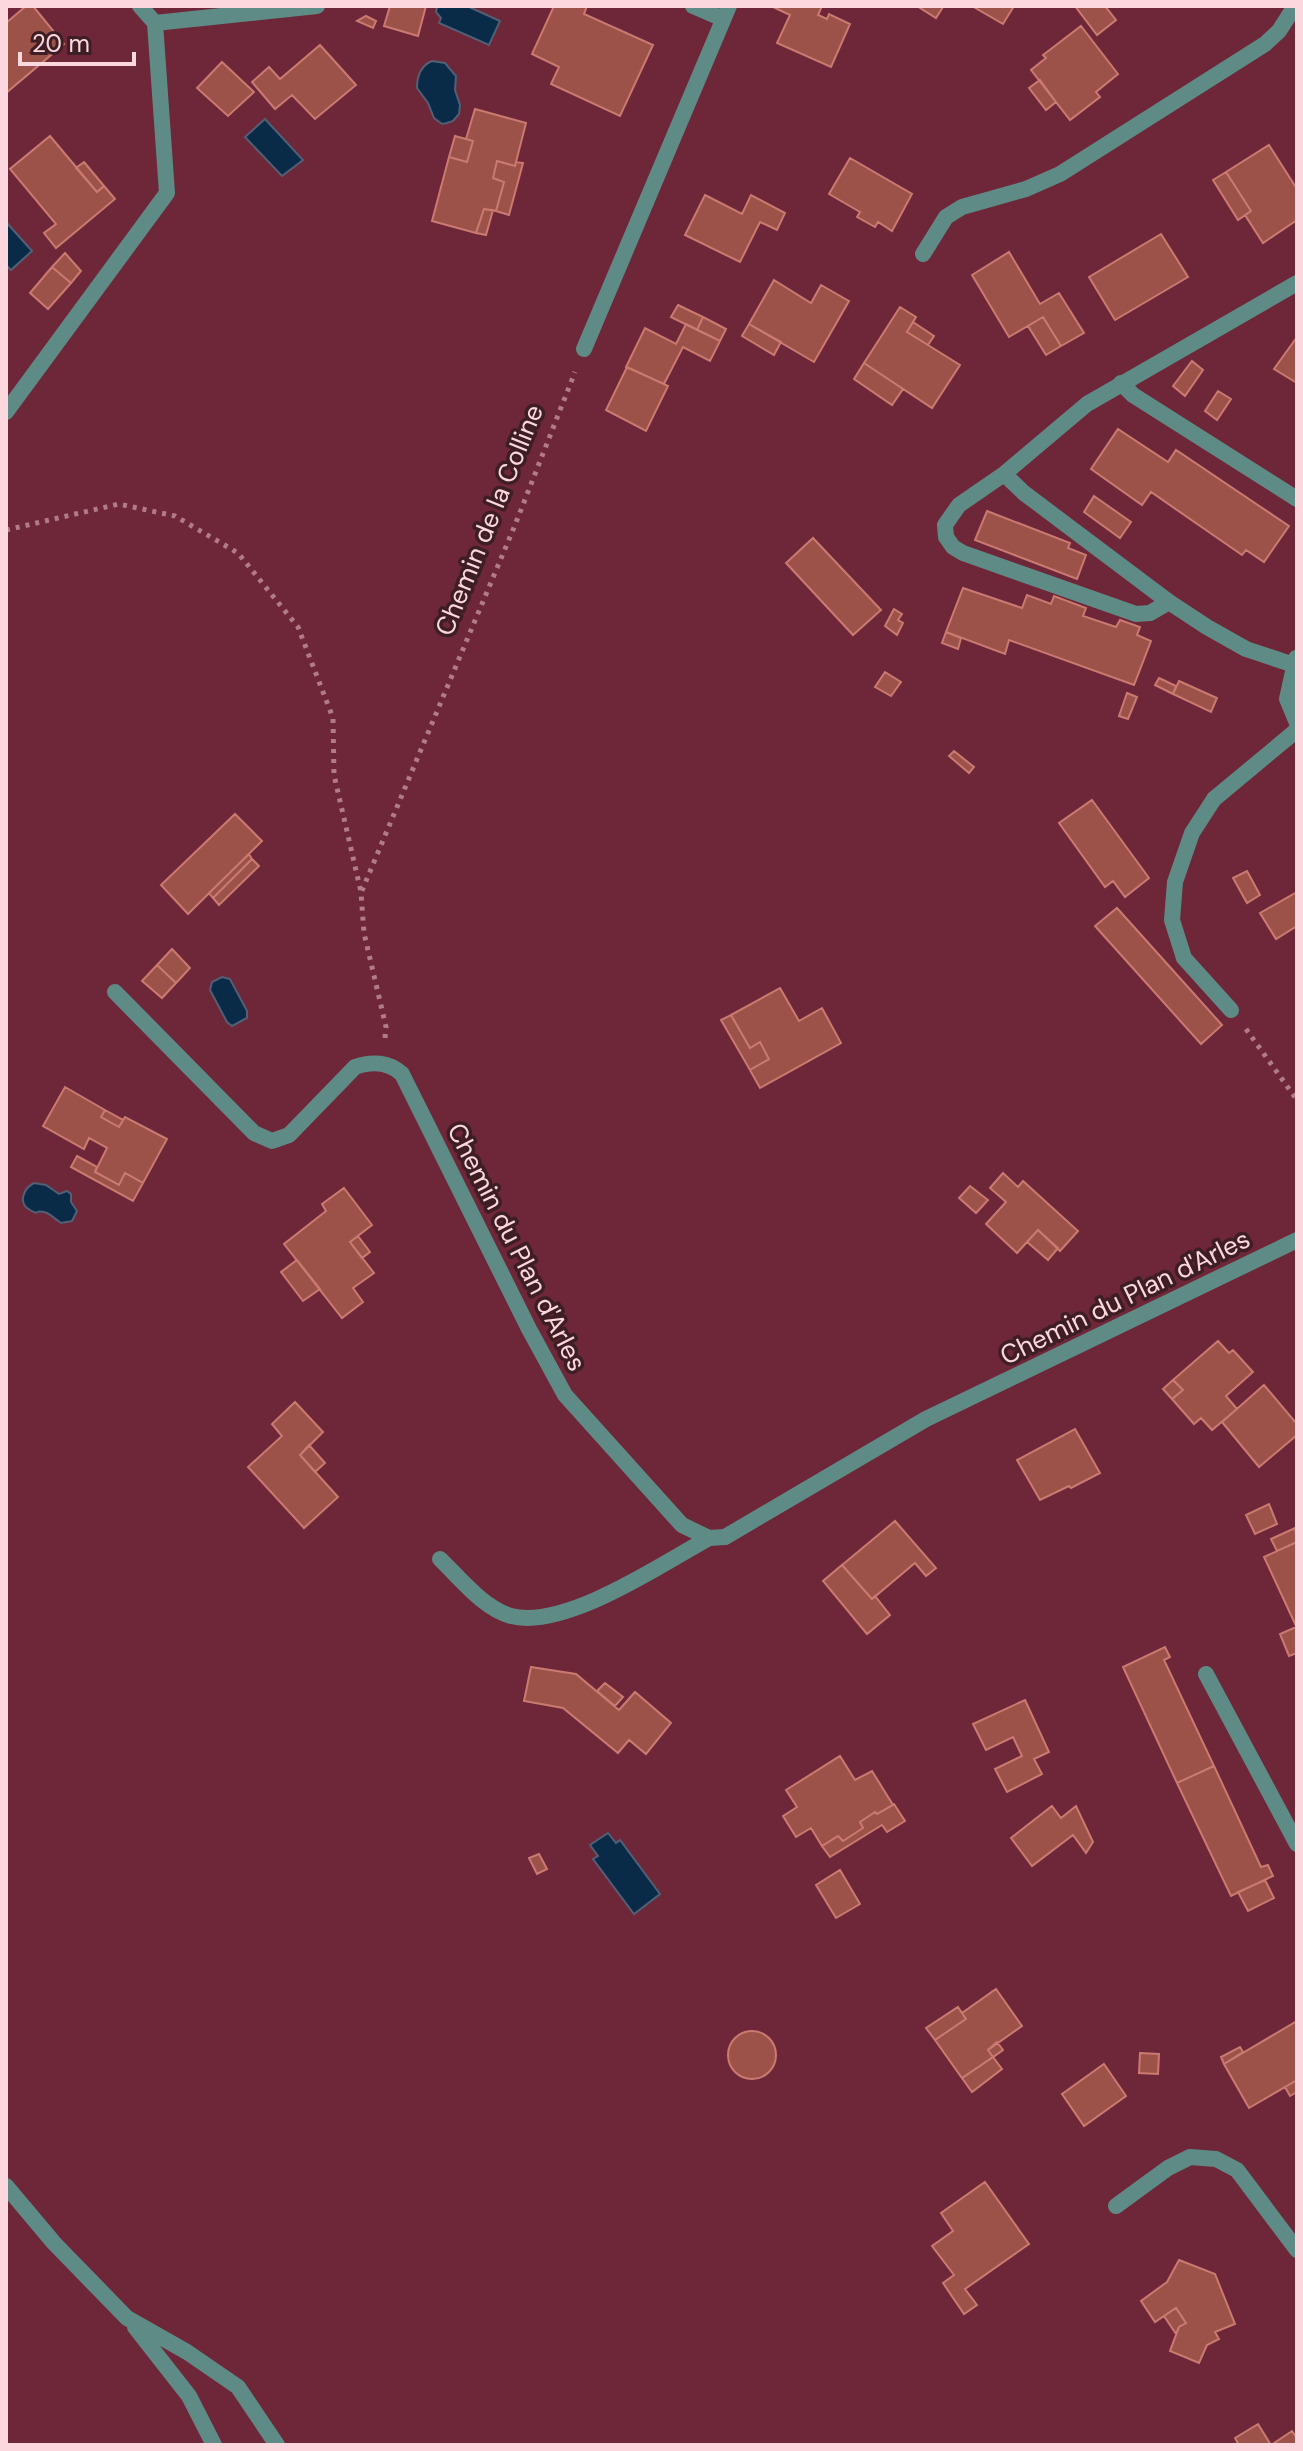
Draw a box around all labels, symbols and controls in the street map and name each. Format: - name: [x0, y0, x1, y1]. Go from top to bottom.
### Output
- scale bar: [20, 16, 134, 66]
- text: 20 m: [32, 28, 90, 59]
- street label: Chemin de la Colline: [427, 400, 551, 640]
- street label: Chemin du Plan d'Arles: [440, 1117, 594, 1377]
- street label: Chemin du Plan d'Arles: [994, 1222, 1256, 1372]

